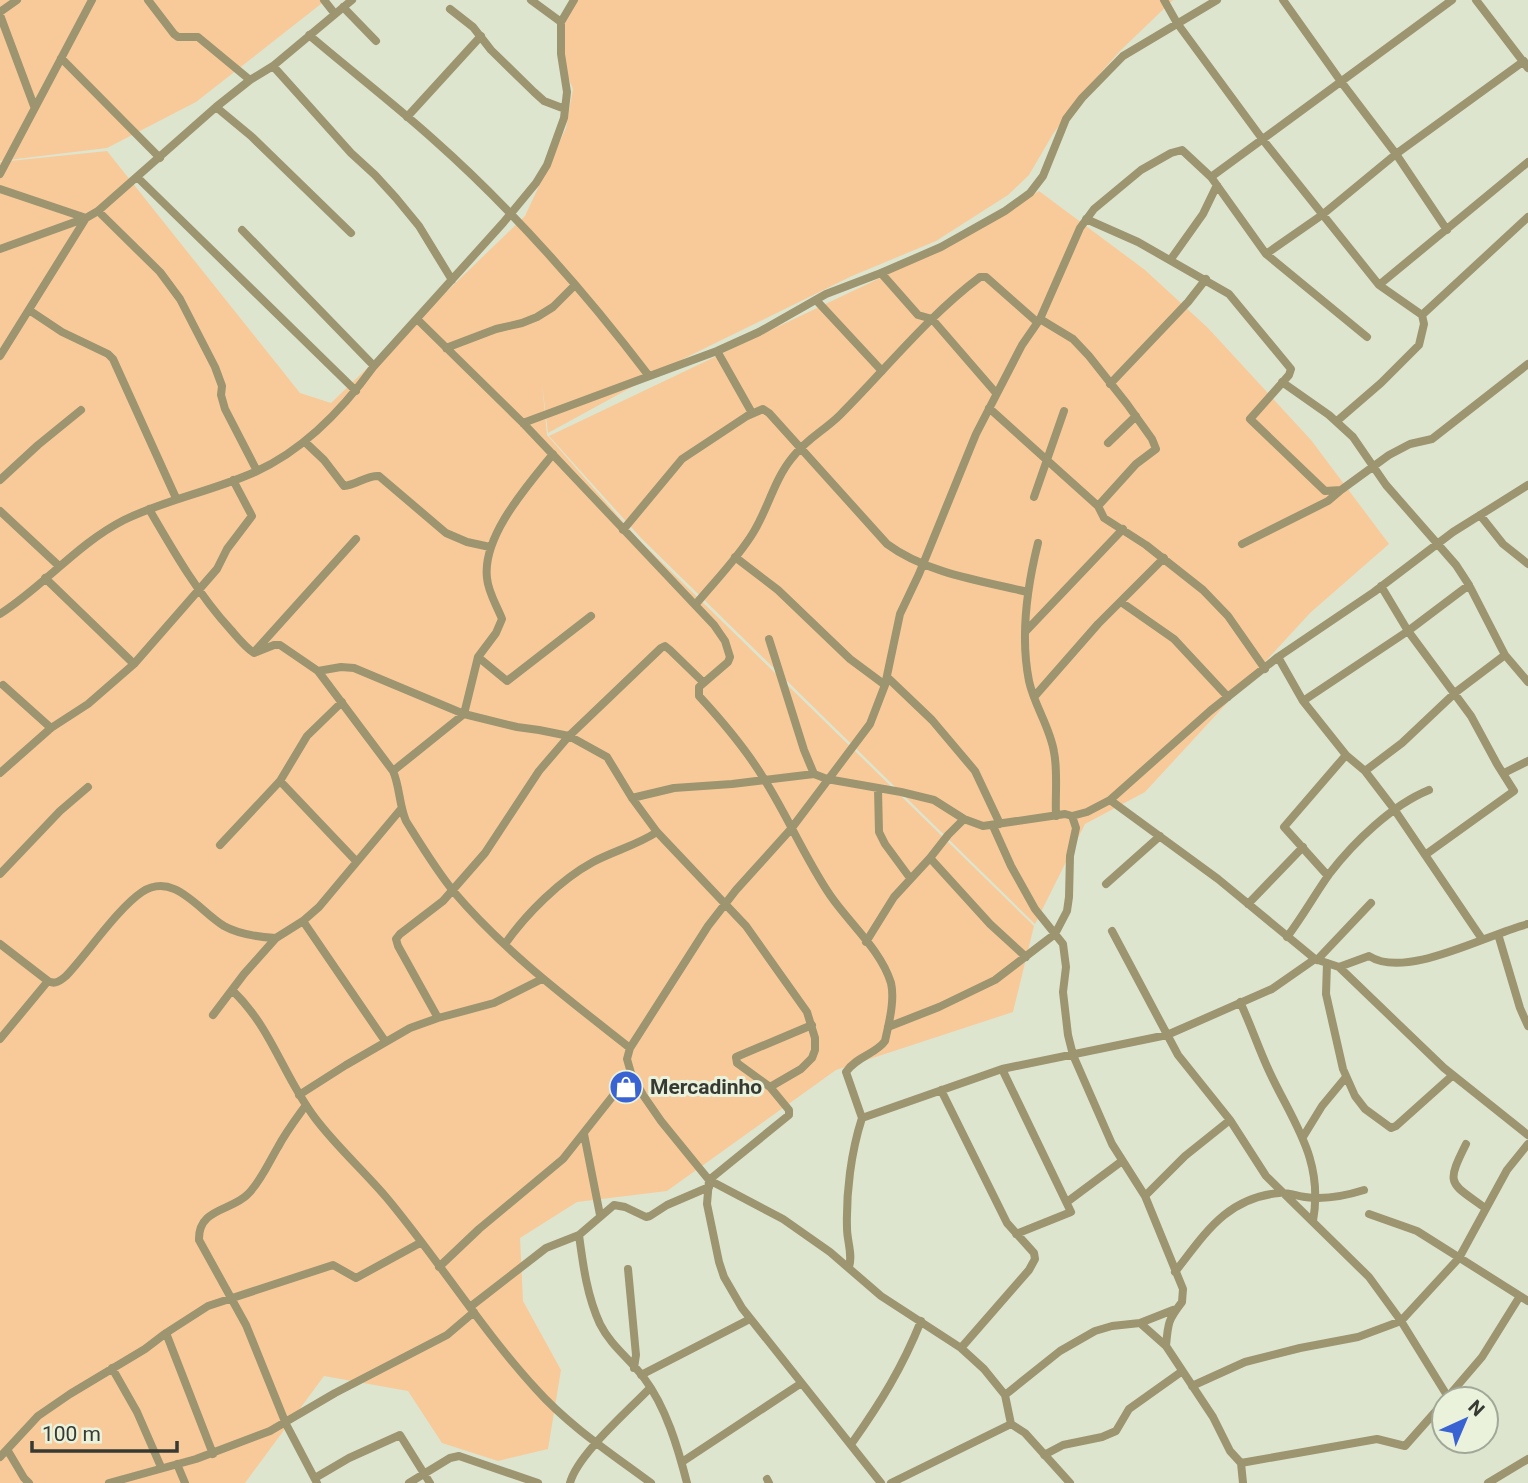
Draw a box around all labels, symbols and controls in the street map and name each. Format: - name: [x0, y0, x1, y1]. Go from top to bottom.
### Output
- shop icon: Mercadinho: [607, 1068, 645, 1106]
- place label: Mercadinho: [650, 1075, 762, 1099]
- north arrow: [1430, 1385, 1500, 1455]
- text: N: [1464, 1395, 1489, 1421]
- scale bar: [32, 1410, 177, 1454]
- text: 100 m: [42, 1422, 101, 1446]

